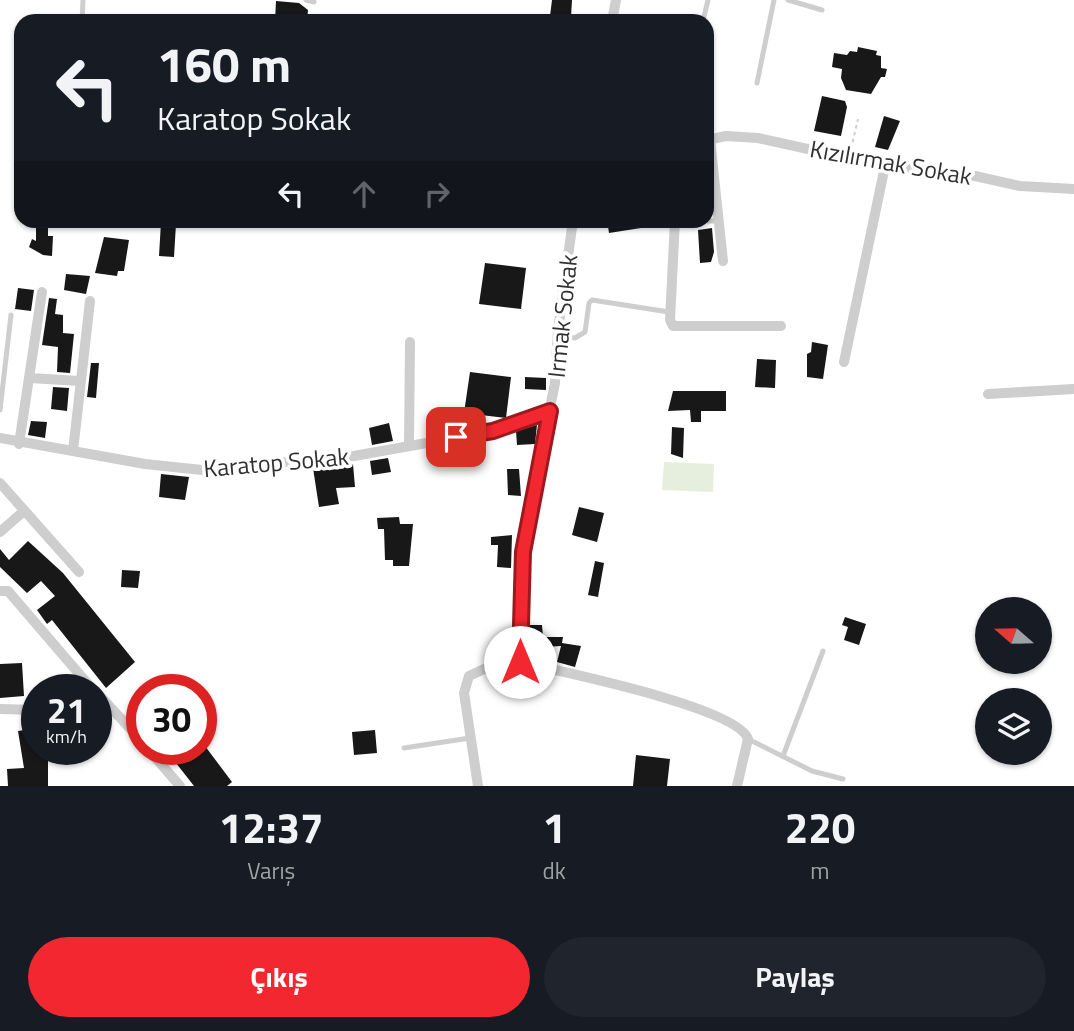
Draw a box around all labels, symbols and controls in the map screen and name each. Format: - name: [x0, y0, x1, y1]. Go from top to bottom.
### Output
- text: 160 m: [157, 26, 291, 101]
- icon: left: [42, 42, 133, 133]
- text: Karatop Sokak: [157, 94, 351, 142]
- street label: Kızılırmak Sokak: [807, 130, 975, 194]
- icon: left: [272, 175, 310, 213]
- icon: ahead: [345, 175, 383, 213]
- icon: right: [418, 175, 456, 213]
- street label: Irmak Sokak: [538, 252, 586, 379]
- pin: [426, 407, 486, 467]
- icon: arrive: [437, 418, 475, 456]
- street label: Karatop Sokak: [202, 438, 351, 486]
- north arrow: [975, 597, 1052, 674]
- map controls: [975, 597, 1052, 765]
- position arrow: [483, 625, 557, 699]
- speed limit sign: 30: [126, 674, 217, 765]
- text: 21: [47, 683, 86, 737]
- button: layers: [975, 688, 1052, 765]
- text: km/h: [46, 723, 87, 750]
- text: 12:37: [219, 795, 324, 859]
- text: 1: [542, 795, 566, 859]
- text: 220: [785, 795, 855, 859]
- text: Varış: [247, 853, 295, 888]
- text: dk: [543, 853, 566, 888]
- text: m: [810, 853, 830, 888]
- button: Çıkış: [28, 937, 530, 1017]
- button: Paylaş: [544, 937, 1046, 1017]

